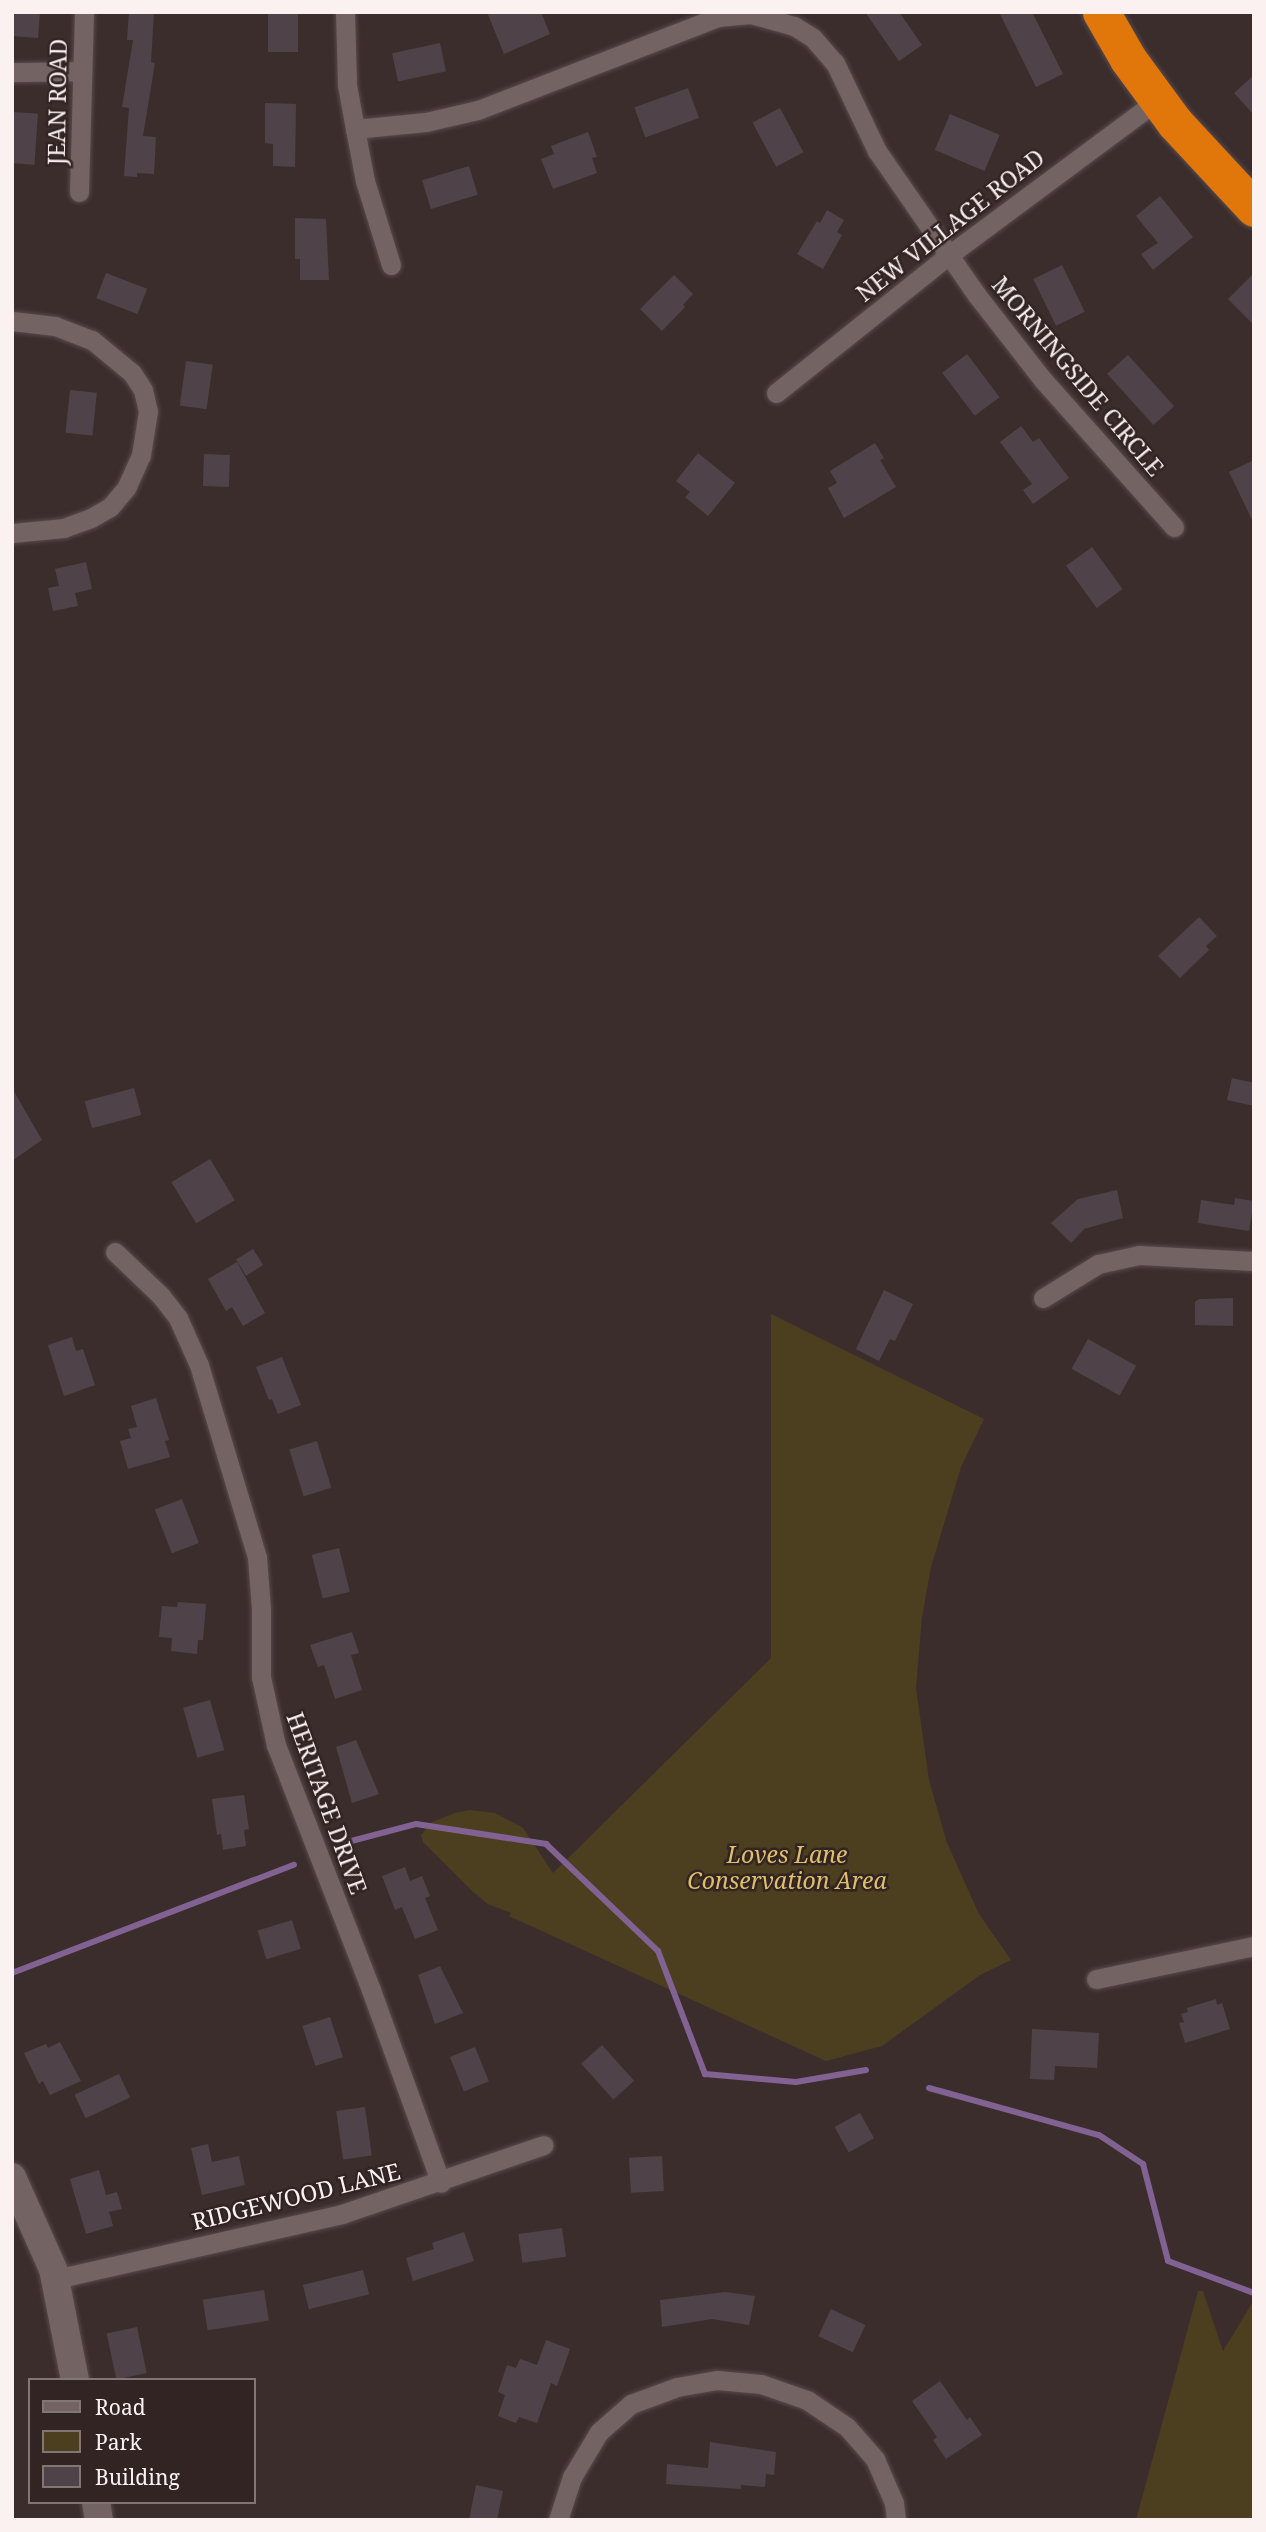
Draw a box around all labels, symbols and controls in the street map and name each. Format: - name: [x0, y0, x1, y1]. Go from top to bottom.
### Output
- street label: JEAN ROAD: [42, 39, 72, 165]
- street label: NEW VILLAGE ROAD: [851, 143, 1049, 307]
- street label: MORNINGSIDE CIRCLE: [987, 271, 1169, 481]
- street label: HERITAGE DRIVE: [281, 1708, 373, 1898]
- park label: Loves Lane Conservation Area: [687, 1840, 887, 1894]
- street label: RIDGEWOOD LANE: [189, 2157, 403, 2235]
- legend: [28, 2378, 256, 2504]
- text: Road: [95, 2393, 146, 2421]
- text: Park: [95, 2428, 142, 2456]
- text: Building: [95, 2463, 180, 2491]

